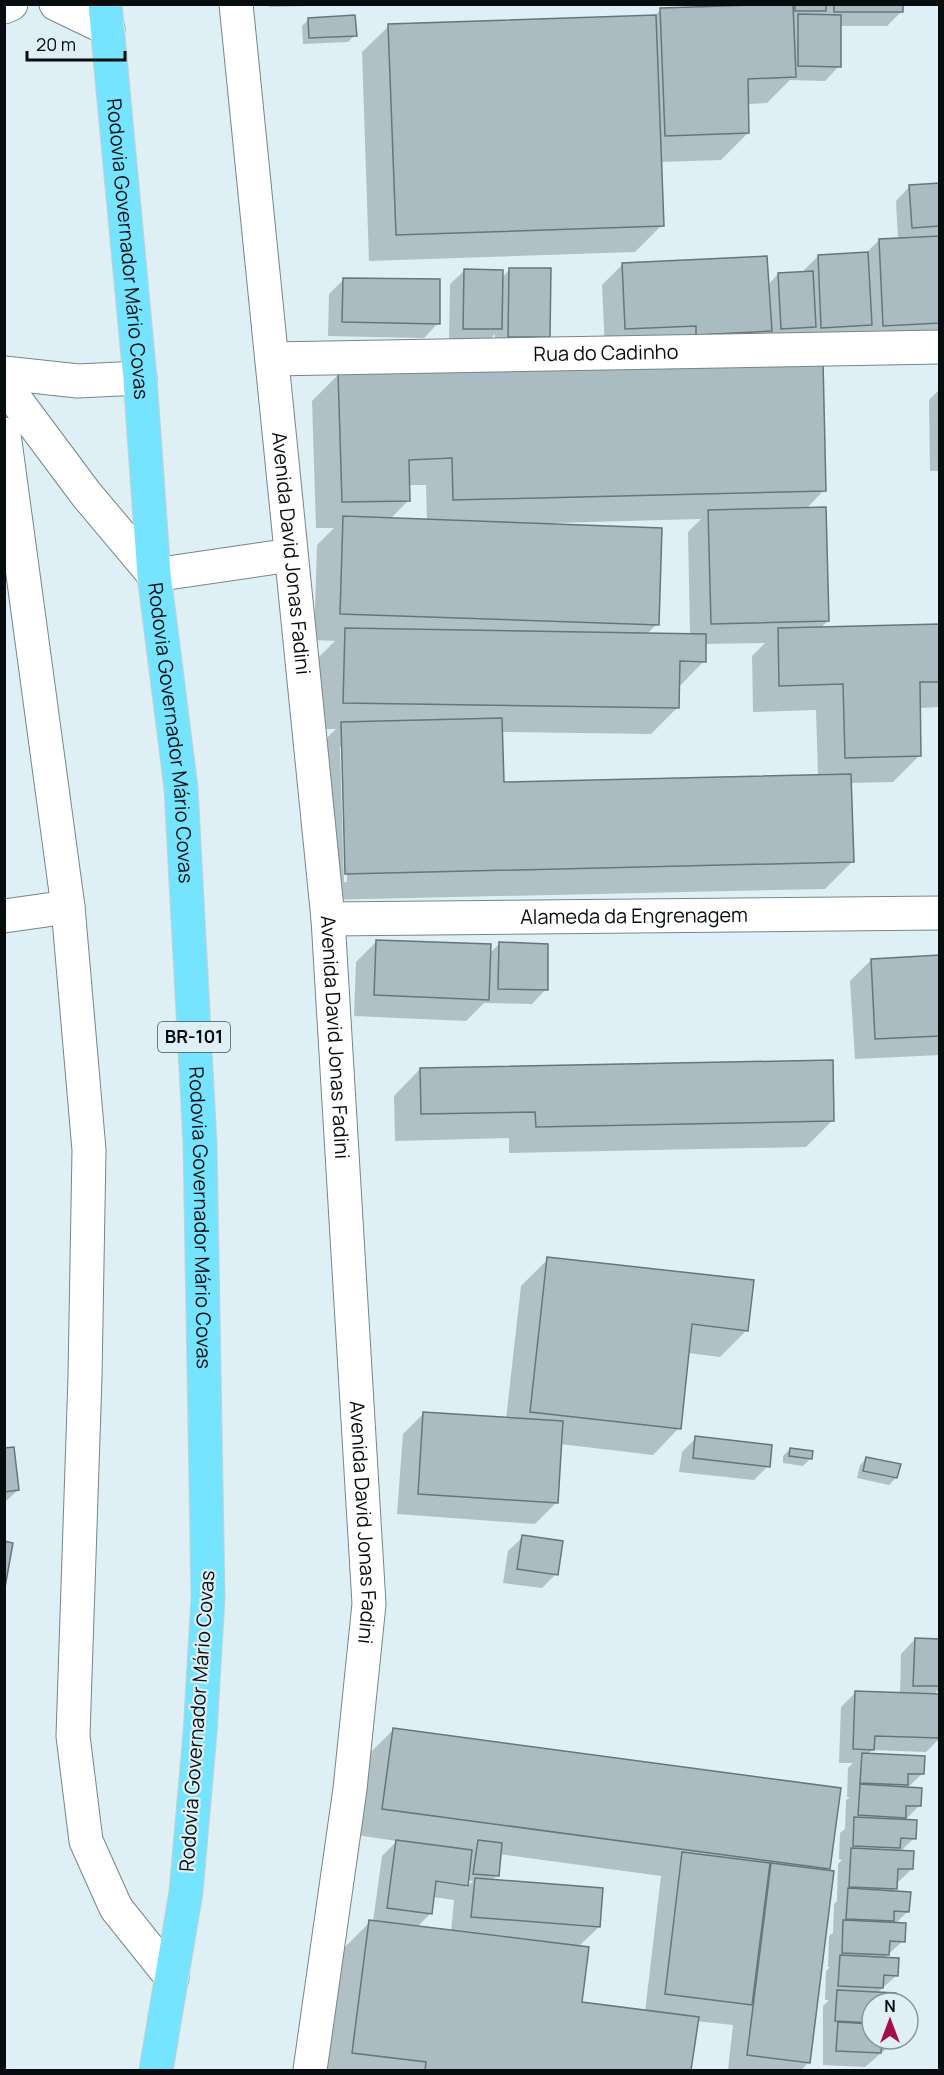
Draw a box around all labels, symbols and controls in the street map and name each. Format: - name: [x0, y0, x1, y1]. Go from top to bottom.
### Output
- scale bar: [27, 24, 124, 62]
- text: 20 m: [36, 32, 76, 56]
- street label: Rodovia Governador Mário Covas: [101, 97, 155, 400]
- street label: Rua do Cadinho: [533, 338, 679, 367]
- street label: Avenida David Jonas Fadini: [266, 430, 317, 676]
- street label: Rodovia Governador Mário Covas: [142, 581, 200, 884]
- street label: Alameda da Engrenagem: [520, 901, 748, 930]
- street label: Avenida David Jonas Fadini: [315, 915, 356, 1160]
- road number: BR-101: [158, 1022, 230, 1052]
- street label: Rodovia Governador Mário Covas: [183, 1066, 218, 1369]
- street label: Avenida David Jonas Fadini: [344, 1400, 383, 1645]
- street label: Rodovia Governador Mário Covas: [172, 1569, 221, 1873]
- north arrow: [860, 1991, 920, 2051]
- text: N: [884, 1995, 896, 2017]

